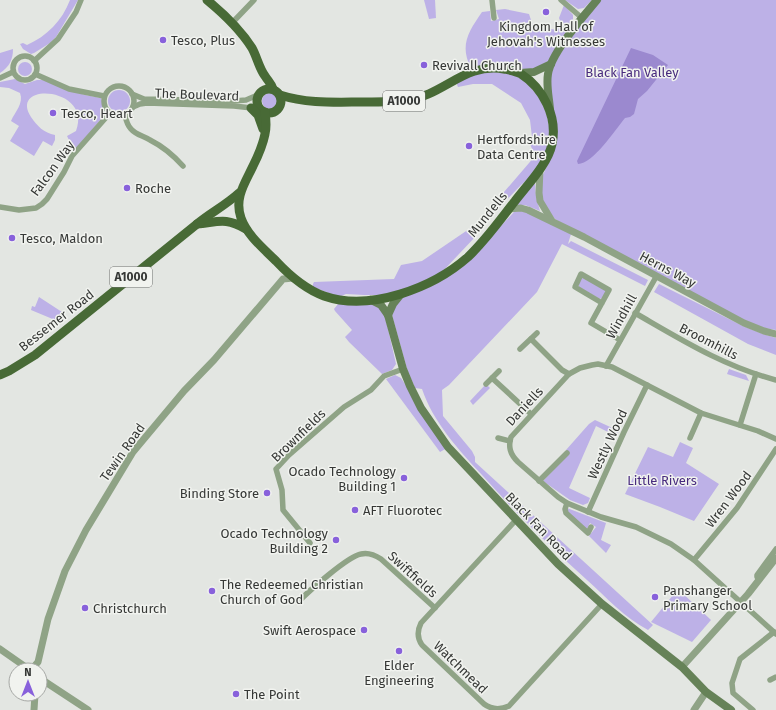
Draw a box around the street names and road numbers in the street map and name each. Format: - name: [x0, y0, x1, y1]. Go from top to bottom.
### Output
- street label: The Boulevard: [155, 86, 239, 103]
- road number: A1000: [383, 91, 425, 111]
- street label: Falcon Way: [27, 137, 78, 199]
- street label: Mundells: [465, 189, 510, 240]
- street label: Herns Way: [637, 248, 699, 291]
- road number: A1000: [110, 267, 152, 287]
- street label: Bessemer Road: [16, 287, 97, 354]
- street label: Windhill: [603, 291, 640, 341]
- street label: Broomhills: [677, 320, 741, 363]
- street label: Daniells: [503, 384, 546, 429]
- street label: Brownfields: [268, 406, 328, 465]
- street label: Westly Wood: [585, 407, 630, 482]
- street label: Tewin Road: [97, 420, 148, 484]
- street label: Wren Wood: [702, 468, 755, 531]
- street label: Black Fan Road: [502, 489, 575, 563]
- street label: Swiftfields: [385, 548, 440, 600]
- street label: Watchmead: [431, 638, 491, 697]

